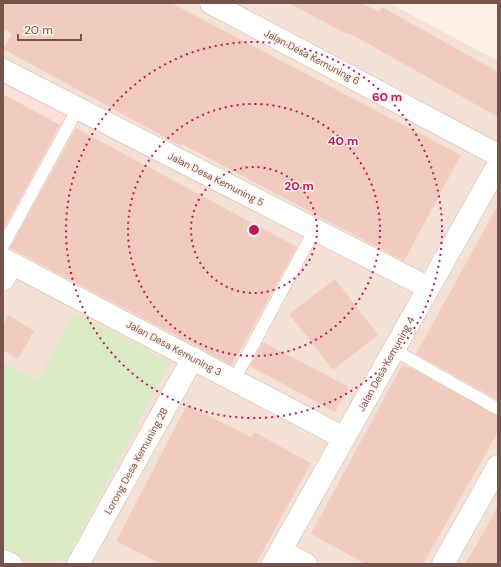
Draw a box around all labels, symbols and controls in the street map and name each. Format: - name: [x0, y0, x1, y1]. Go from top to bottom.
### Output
- scale bar: [18, 16, 81, 42]
- text: 20 m: [24, 22, 53, 38]
- street label: Jalan Desa Kemuning 6: [262, 26, 362, 88]
- text: 60 m: [372, 89, 402, 105]
- text: 40 m: [328, 133, 358, 149]
- street label: Jalan Desa Kemuning 5: [166, 149, 266, 209]
- text: 20 m: [284, 178, 314, 194]
- centre of rings: [247, 223, 261, 237]
- street label: Jalan Desa Kemuning 4: [355, 314, 417, 414]
- street label: Jalan Desa Kemuning 3: [124, 317, 224, 379]
- street label: Lorong Desa Kemuning 2B: [101, 405, 171, 517]

